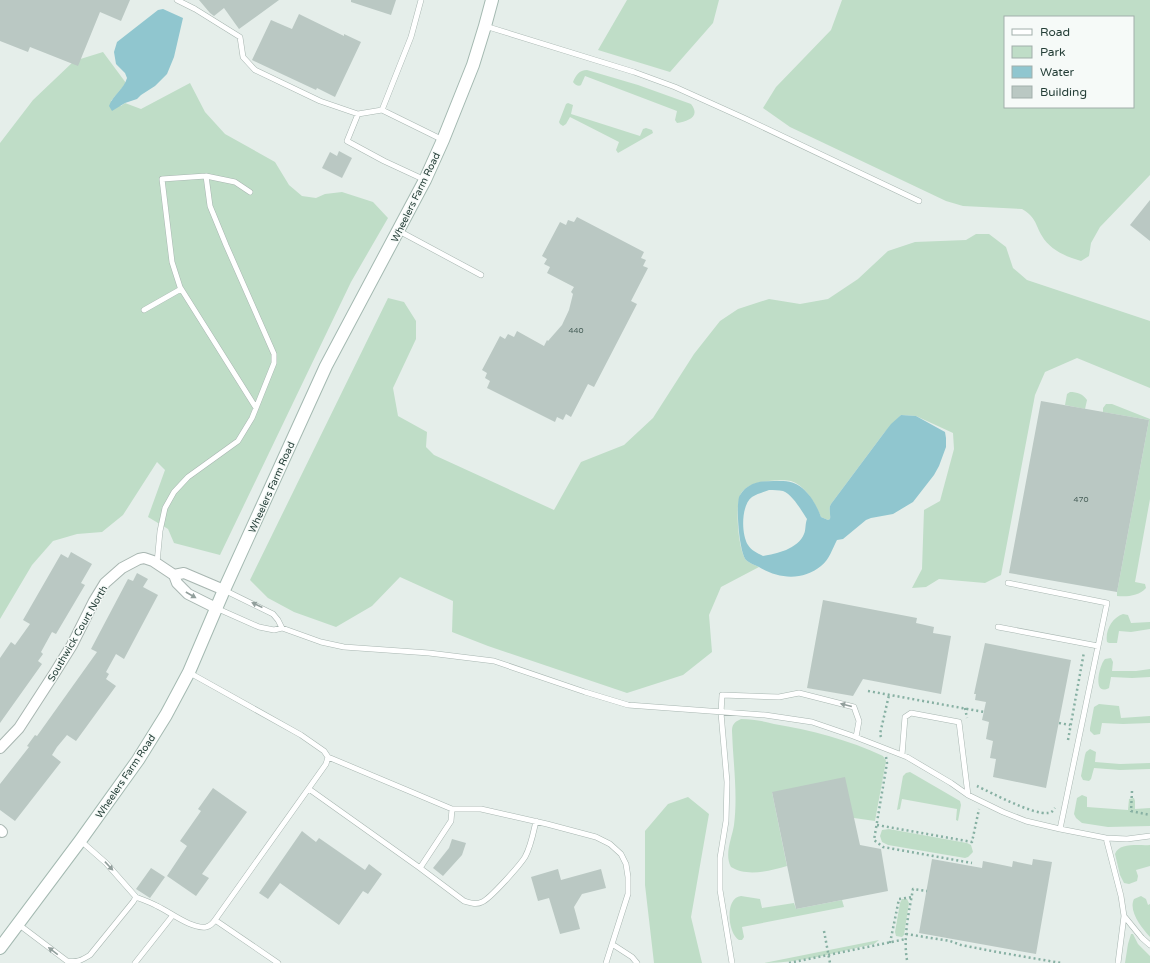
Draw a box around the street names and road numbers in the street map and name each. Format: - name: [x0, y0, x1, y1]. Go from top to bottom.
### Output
- street label: Wheelers Farm Road: [389, 151, 443, 244]
- street label: Wheelers Farm Road: [246, 440, 297, 535]
- street label: Southwick Court North: [45, 583, 110, 684]
- street label: Wheelers Farm Road: [93, 732, 158, 821]

